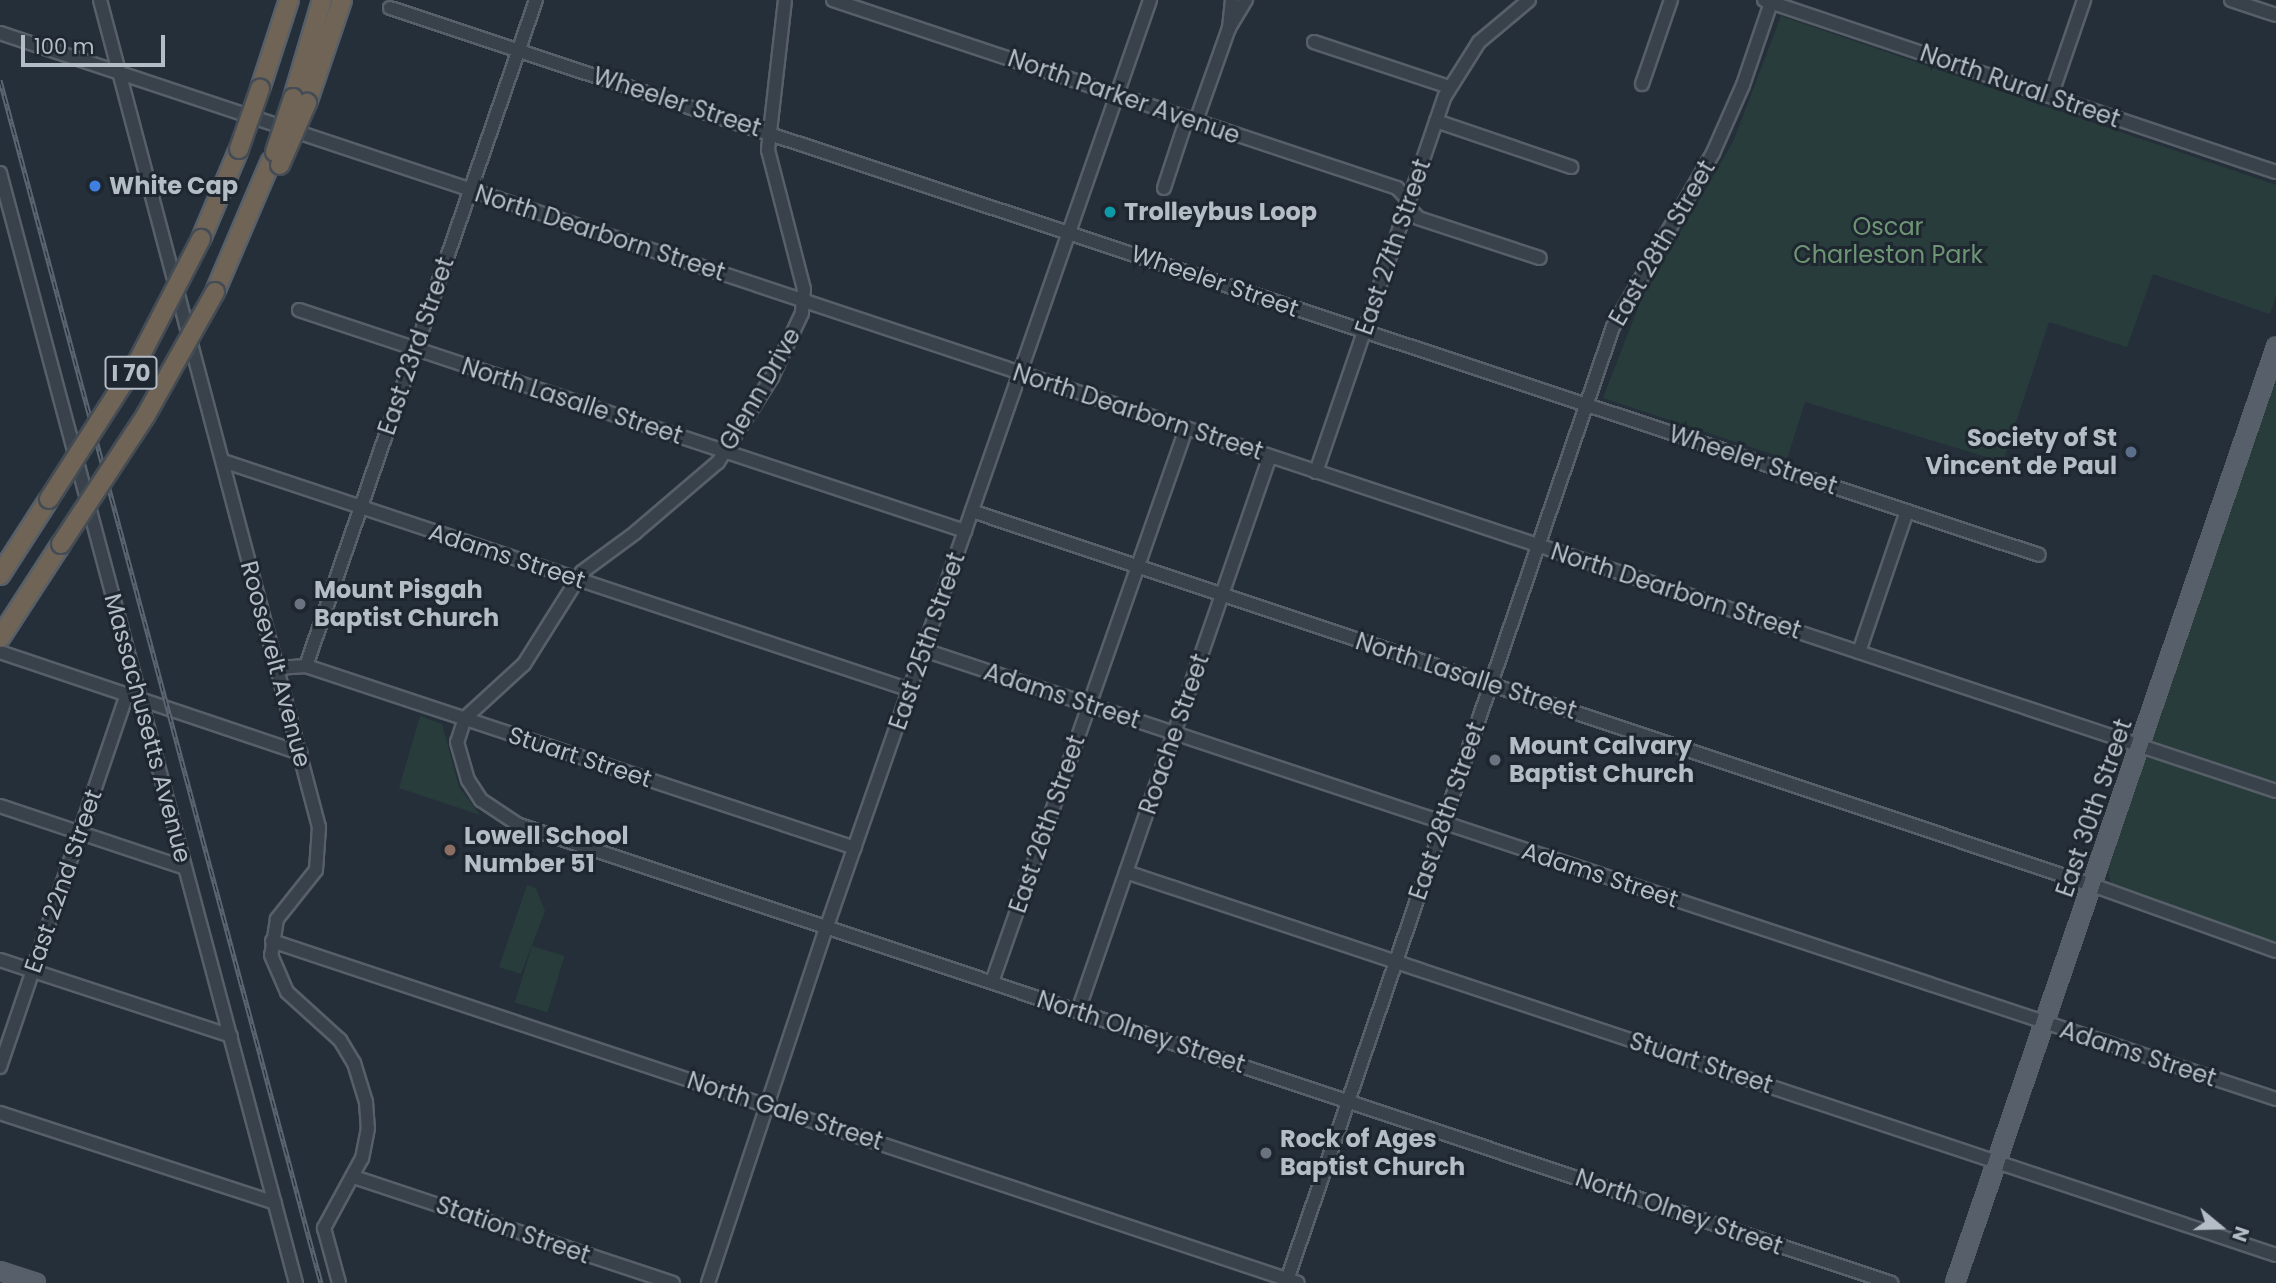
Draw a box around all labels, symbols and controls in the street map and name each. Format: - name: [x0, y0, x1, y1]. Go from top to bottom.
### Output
- scale bar: [24, 21, 168, 65]
- text: 100 m: [34, 32, 94, 61]
- street label: North Rural Street: [1916, 38, 2124, 134]
- street label: North Parker Avenue: [1004, 44, 1244, 150]
- street label: Wheeler Street: [589, 61, 765, 143]
- street label: East 27th Street: [1349, 155, 1437, 339]
- street label: East 28th Street: [1603, 155, 1721, 331]
- place label: White Cap: [109, 172, 238, 200]
- marker: White Cap: [87, 178, 103, 194]
- street label: North Dearborn Street: [471, 179, 729, 287]
- place label: Trolleybus Loop: [1124, 198, 1317, 226]
- marker: Trolleybus Loop: [1102, 204, 1118, 220]
- park label: Oscar Charleston Park: [1793, 213, 1983, 269]
- street label: Wheeler Street: [1128, 239, 1302, 323]
- street label: East 23rd Street: [372, 253, 460, 439]
- street label: Glenn Drive: [713, 323, 807, 455]
- street label: North Lasalle Street: [458, 352, 686, 450]
- road number: I 70: [103, 354, 159, 392]
- street label: North Dearborn Street: [1009, 358, 1267, 466]
- street label: Wheeler Street: [1665, 419, 1841, 501]
- place label: Society of St Vincent de Paul: [1925, 424, 2117, 480]
- marker: Society of St Vincent de Paul: [2123, 444, 2139, 460]
- street label: Adams Street: [425, 517, 589, 595]
- street label: North Dearborn Street: [1547, 537, 1805, 645]
- street label: East 25th Street: [883, 548, 971, 734]
- street label: Roosevelt Avenue: [235, 558, 317, 770]
- place label: Mount Pisgah Baptist Church: [314, 576, 499, 632]
- street label: Massachusetts Avenue: [98, 590, 198, 866]
- marker: Mount Pisgah Baptist Church: [292, 596, 308, 612]
- street label: North Lasalle Street: [1352, 627, 1580, 725]
- street label: Roache Street: [1133, 650, 1215, 818]
- street label: Adams Street: [980, 657, 1144, 735]
- street label: East 30th Street: [2050, 715, 2138, 901]
- street label: East 28th Street: [1403, 718, 1491, 904]
- street label: Stuart Street: [505, 720, 655, 794]
- street label: East 26th Street: [1003, 731, 1091, 917]
- place label: Mount Calvary Baptist Church: [1509, 732, 1694, 788]
- marker: Mount Calvary Baptist Church: [1487, 752, 1503, 768]
- street label: East 22nd Street: [18, 786, 108, 976]
- place label: Lowell School Number 51: [464, 822, 629, 878]
- street label: Adams Street: [1518, 836, 1682, 914]
- marker: Lowell School Number 51: [442, 842, 458, 858]
- street label: North Olney Street: [1033, 985, 1249, 1079]
- street label: Adams Street: [2056, 1015, 2220, 1093]
- street label: Stuart Street: [1626, 1026, 1776, 1100]
- street label: North Gale Street: [684, 1066, 886, 1156]
- place label: Rock of Ages Baptist Church: [1280, 1125, 1465, 1181]
- marker: Rock of Ages Baptist Church: [1258, 1145, 1274, 1161]
- street label: North Olney Street: [1572, 1163, 1786, 1261]
- street label: Station Street: [432, 1190, 594, 1270]
- north arrow: [2185, 1192, 2255, 1262]
- text: N: [2225, 1223, 2255, 1245]

